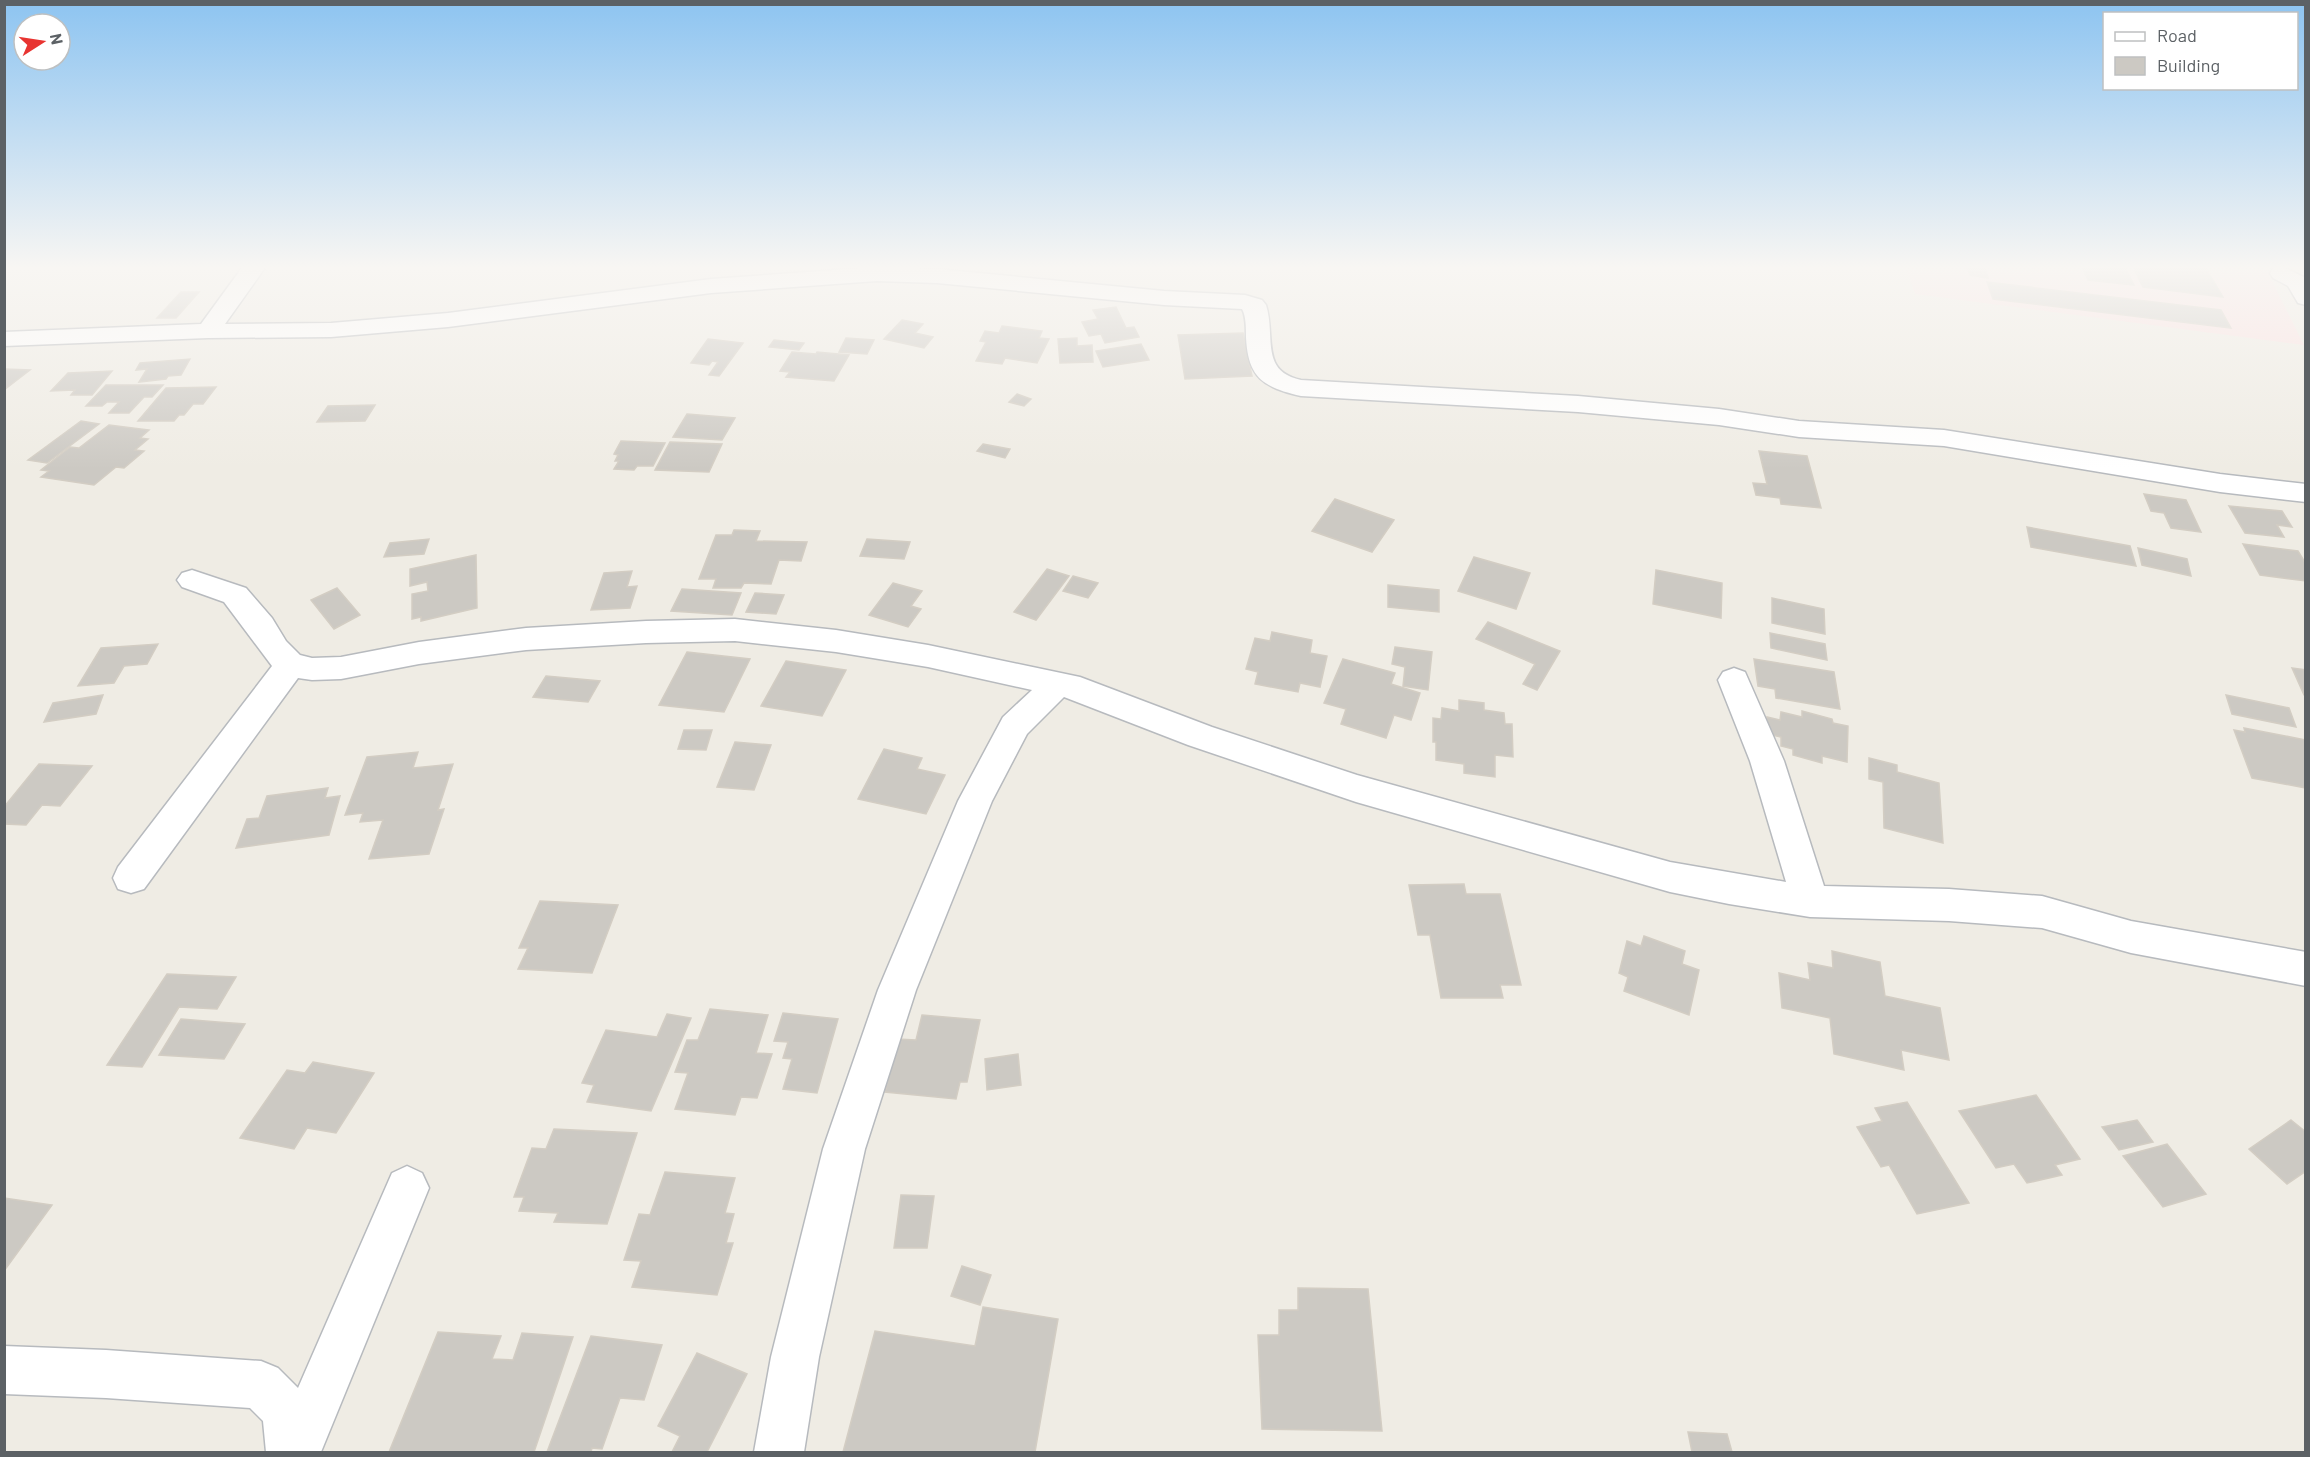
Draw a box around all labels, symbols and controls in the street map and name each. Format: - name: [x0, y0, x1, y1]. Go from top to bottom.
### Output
- north arrow: [12, 12, 72, 72]
- legend: [2103, 12, 2298, 90]
- text: Road: [2157, 24, 2197, 46]
- text: N: [47, 32, 68, 46]
- text: Building: [2157, 54, 2220, 76]

